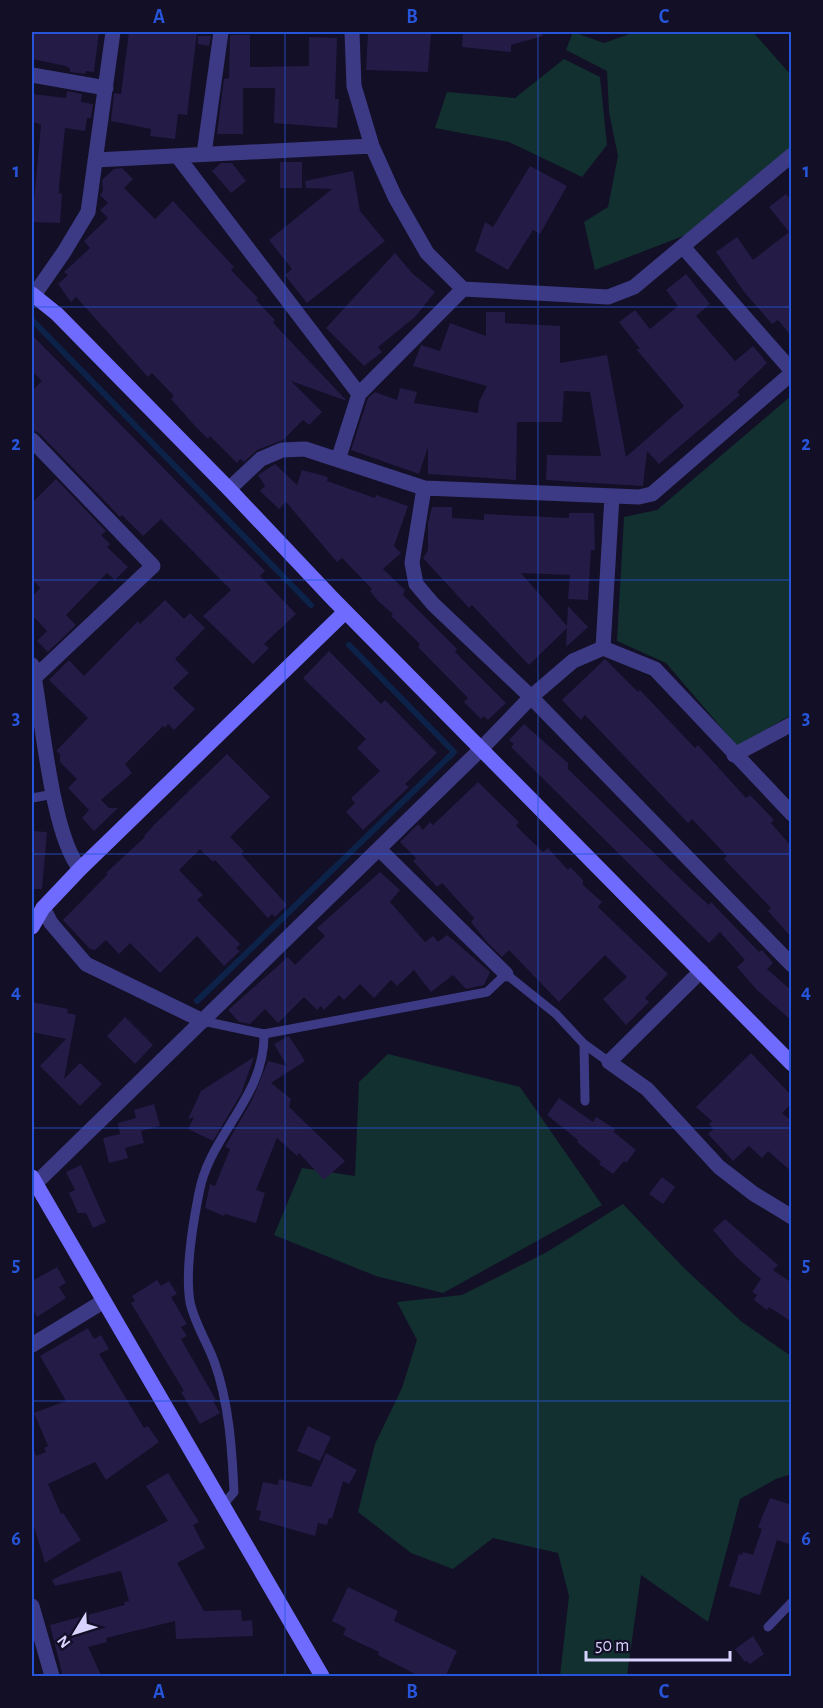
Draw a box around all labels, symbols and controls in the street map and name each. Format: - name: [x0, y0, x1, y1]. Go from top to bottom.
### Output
- text: A: [153, 7, 165, 27]
- text: B: [406, 7, 418, 27]
- text: C: [659, 7, 670, 27]
- text: 1: [12, 161, 20, 181]
- text: 1: [802, 161, 810, 181]
- text: 2: [11, 434, 21, 454]
- text: 2: [801, 434, 811, 454]
- text: 3: [12, 708, 20, 728]
- text: 3: [802, 708, 810, 728]
- text: 4: [11, 982, 21, 1002]
- text: 4: [801, 982, 811, 1002]
- text: 5: [12, 1255, 20, 1275]
- text: 5: [802, 1255, 810, 1275]
- text: 6: [11, 1529, 21, 1549]
- text: 6: [801, 1529, 811, 1549]
- north arrow: [45, 1603, 105, 1663]
- scale bar: [586, 1624, 730, 1662]
- text: N: [54, 1632, 74, 1651]
- text: 50 m: [595, 1637, 629, 1655]
- text: A: [153, 1682, 165, 1702]
- text: B: [406, 1682, 418, 1702]
- text: C: [659, 1682, 670, 1702]

